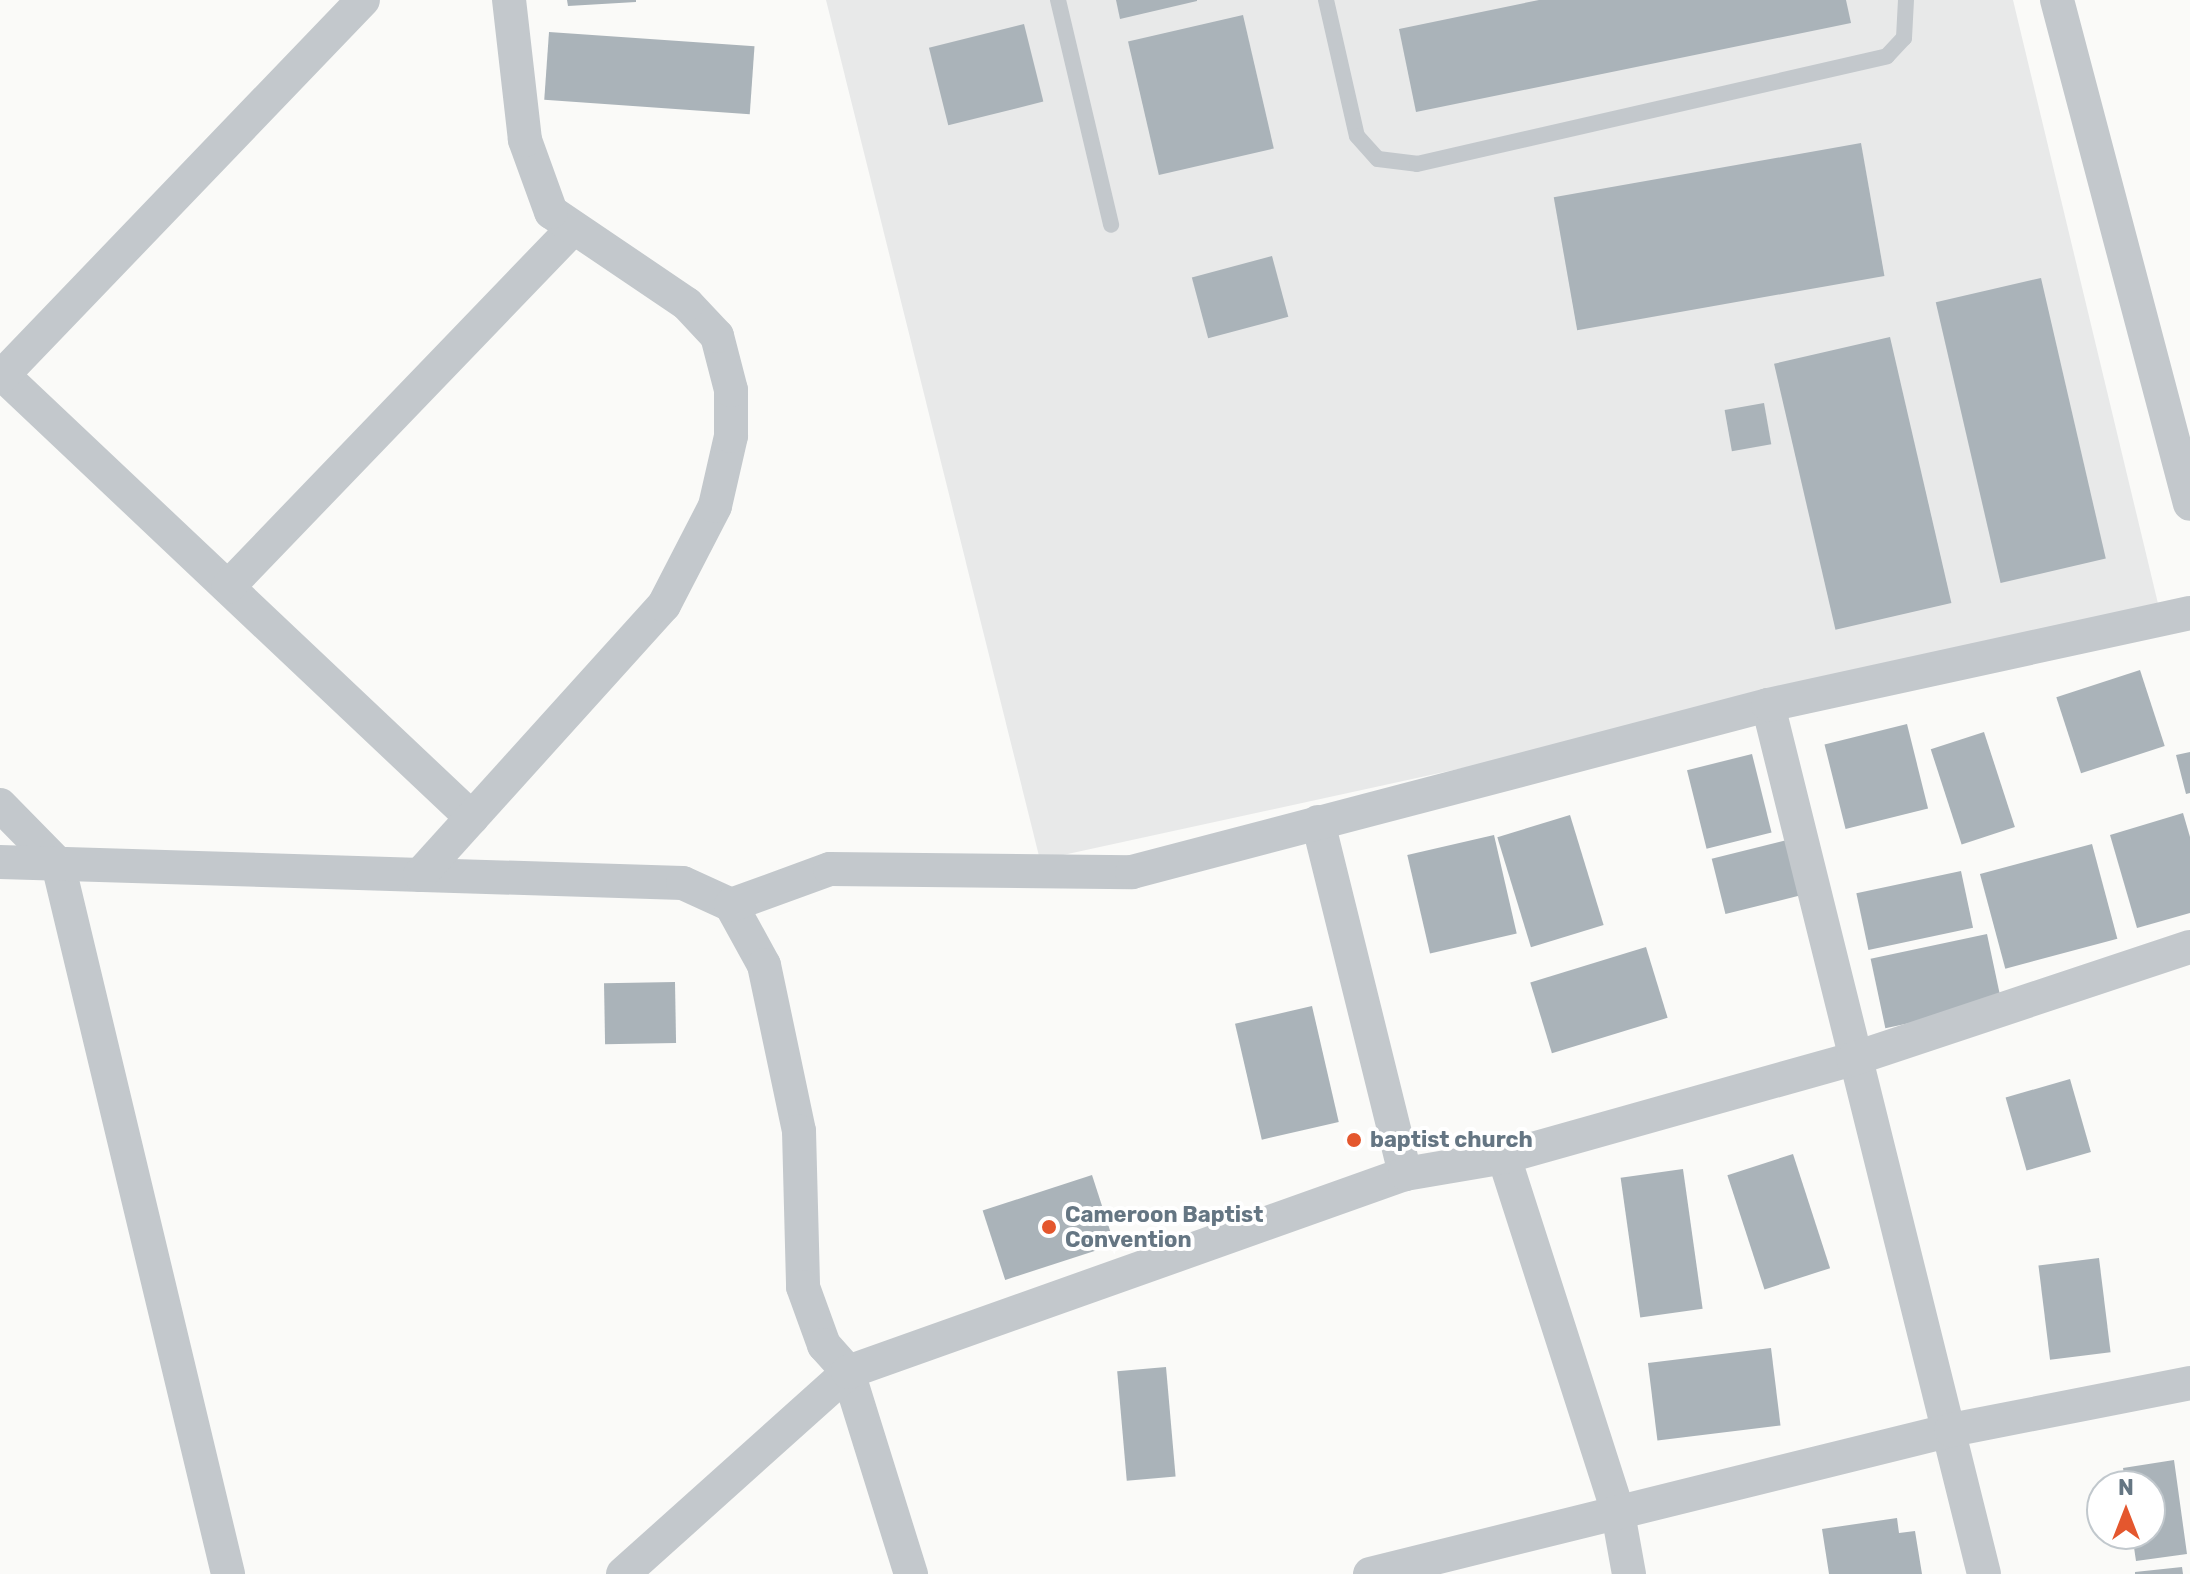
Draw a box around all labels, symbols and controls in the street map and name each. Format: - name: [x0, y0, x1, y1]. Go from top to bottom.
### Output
- place label: baptist church: [1370, 1127, 1533, 1153]
- marker: baptist church: [1345, 1131, 1363, 1149]
- place label: Cameroon Baptist Convention: [1065, 1201, 1263, 1252]
- marker: Cameroon Baptist Convention: [1040, 1218, 1058, 1236]
- north arrow: [2086, 1470, 2166, 1550]
- text: N: [2118, 1474, 2134, 1501]

